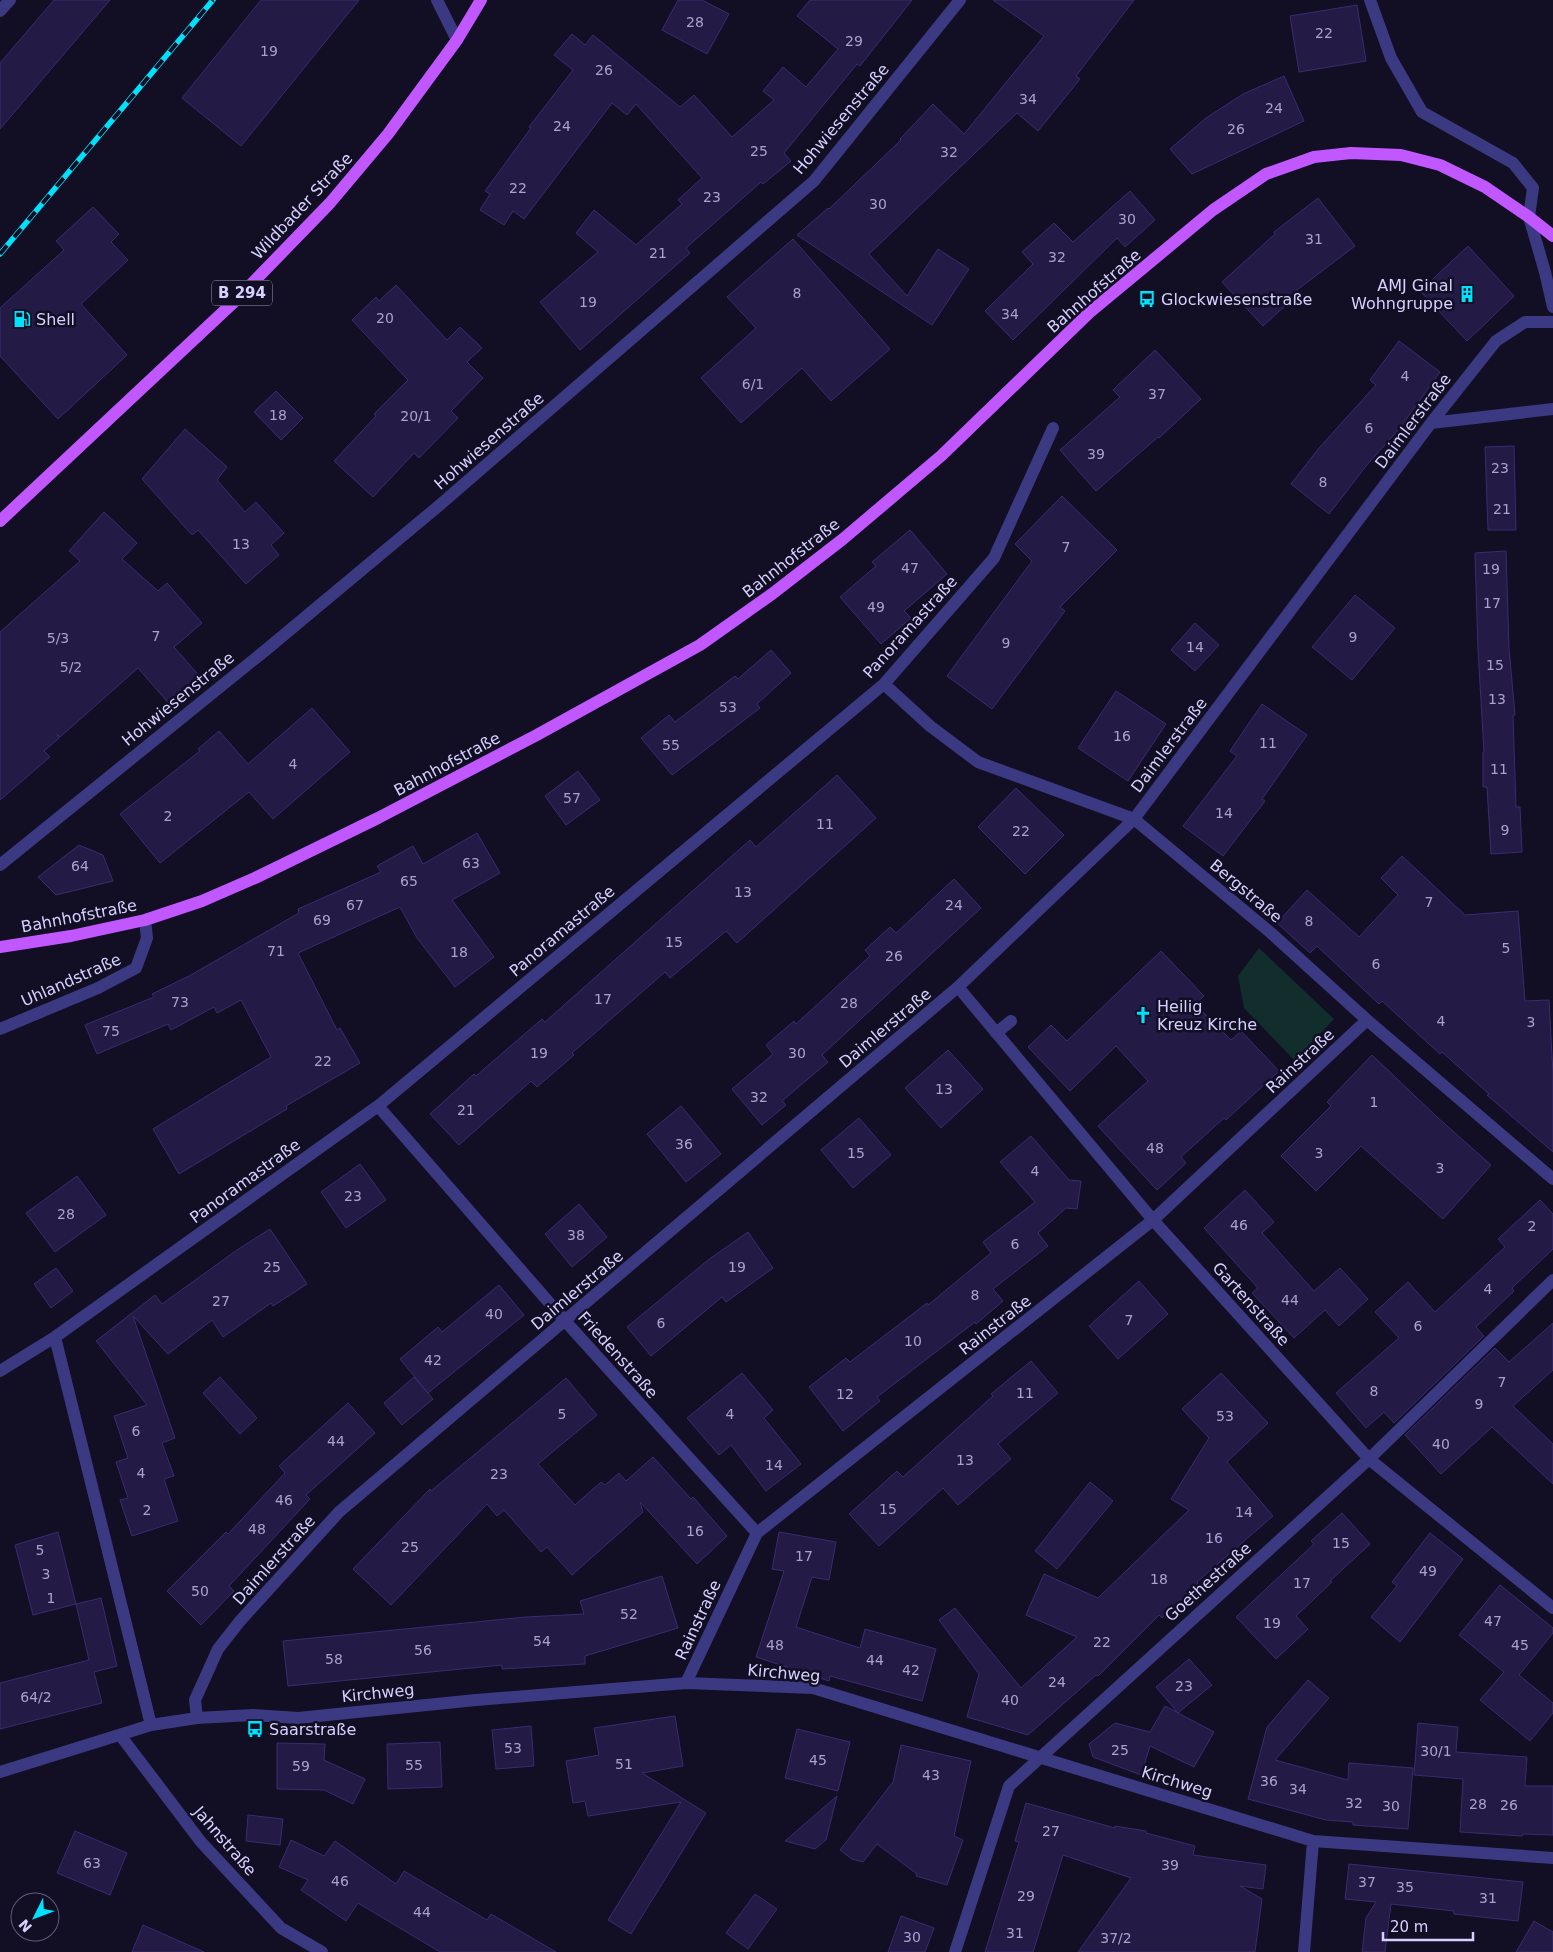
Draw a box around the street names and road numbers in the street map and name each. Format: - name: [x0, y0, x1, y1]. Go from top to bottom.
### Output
- street label: Hohwiesenstraße: [789, 60, 893, 178]
- street label: Wildbader Straße: [248, 149, 356, 263]
- street label: Bahnhofstraße: [1043, 245, 1145, 337]
- road number: B 294: [212, 280, 272, 306]
- street label: Daimlerstraße: [1371, 370, 1455, 472]
- street label: Hohwiesenstraße: [430, 388, 548, 494]
- street label: Bahnhofstraße: [739, 514, 843, 602]
- street label: Panoramastraße: [859, 572, 961, 682]
- street label: Hohwiesenstraße: [118, 648, 238, 750]
- street label: Daimlerstraße: [1127, 694, 1211, 796]
- street label: Bahnhofstraße: [391, 728, 503, 800]
- street label: Bergstraße: [1206, 855, 1286, 927]
- street label: Panoramastraße: [506, 882, 618, 980]
- street label: Bahnhofstraße: [19, 895, 139, 937]
- street label: Uhlandstraße: [18, 949, 124, 1011]
- street label: Daimlerstraße: [835, 984, 935, 1072]
- street label: Rainstraße: [1262, 1025, 1338, 1097]
- street label: Panoramastraße: [186, 1135, 304, 1227]
- street label: Daimlerstraße: [527, 1246, 627, 1334]
- street label: Gartenstraße: [1208, 1258, 1294, 1350]
- street label: Rainstraße: [955, 1291, 1035, 1359]
- street label: Friedenstraße: [574, 1308, 662, 1402]
- street label: Daimlerstraße: [229, 1511, 319, 1609]
- street label: Goethestraße: [1161, 1538, 1255, 1626]
- street label: Rainstraße: [671, 1577, 725, 1663]
- street label: Kirchweg: [747, 1660, 821, 1686]
- street label: Kirchweg: [341, 1680, 415, 1706]
- street label: Kirchweg: [1139, 1762, 1215, 1802]
- street label: Jahnstraße: [189, 1802, 260, 1880]

